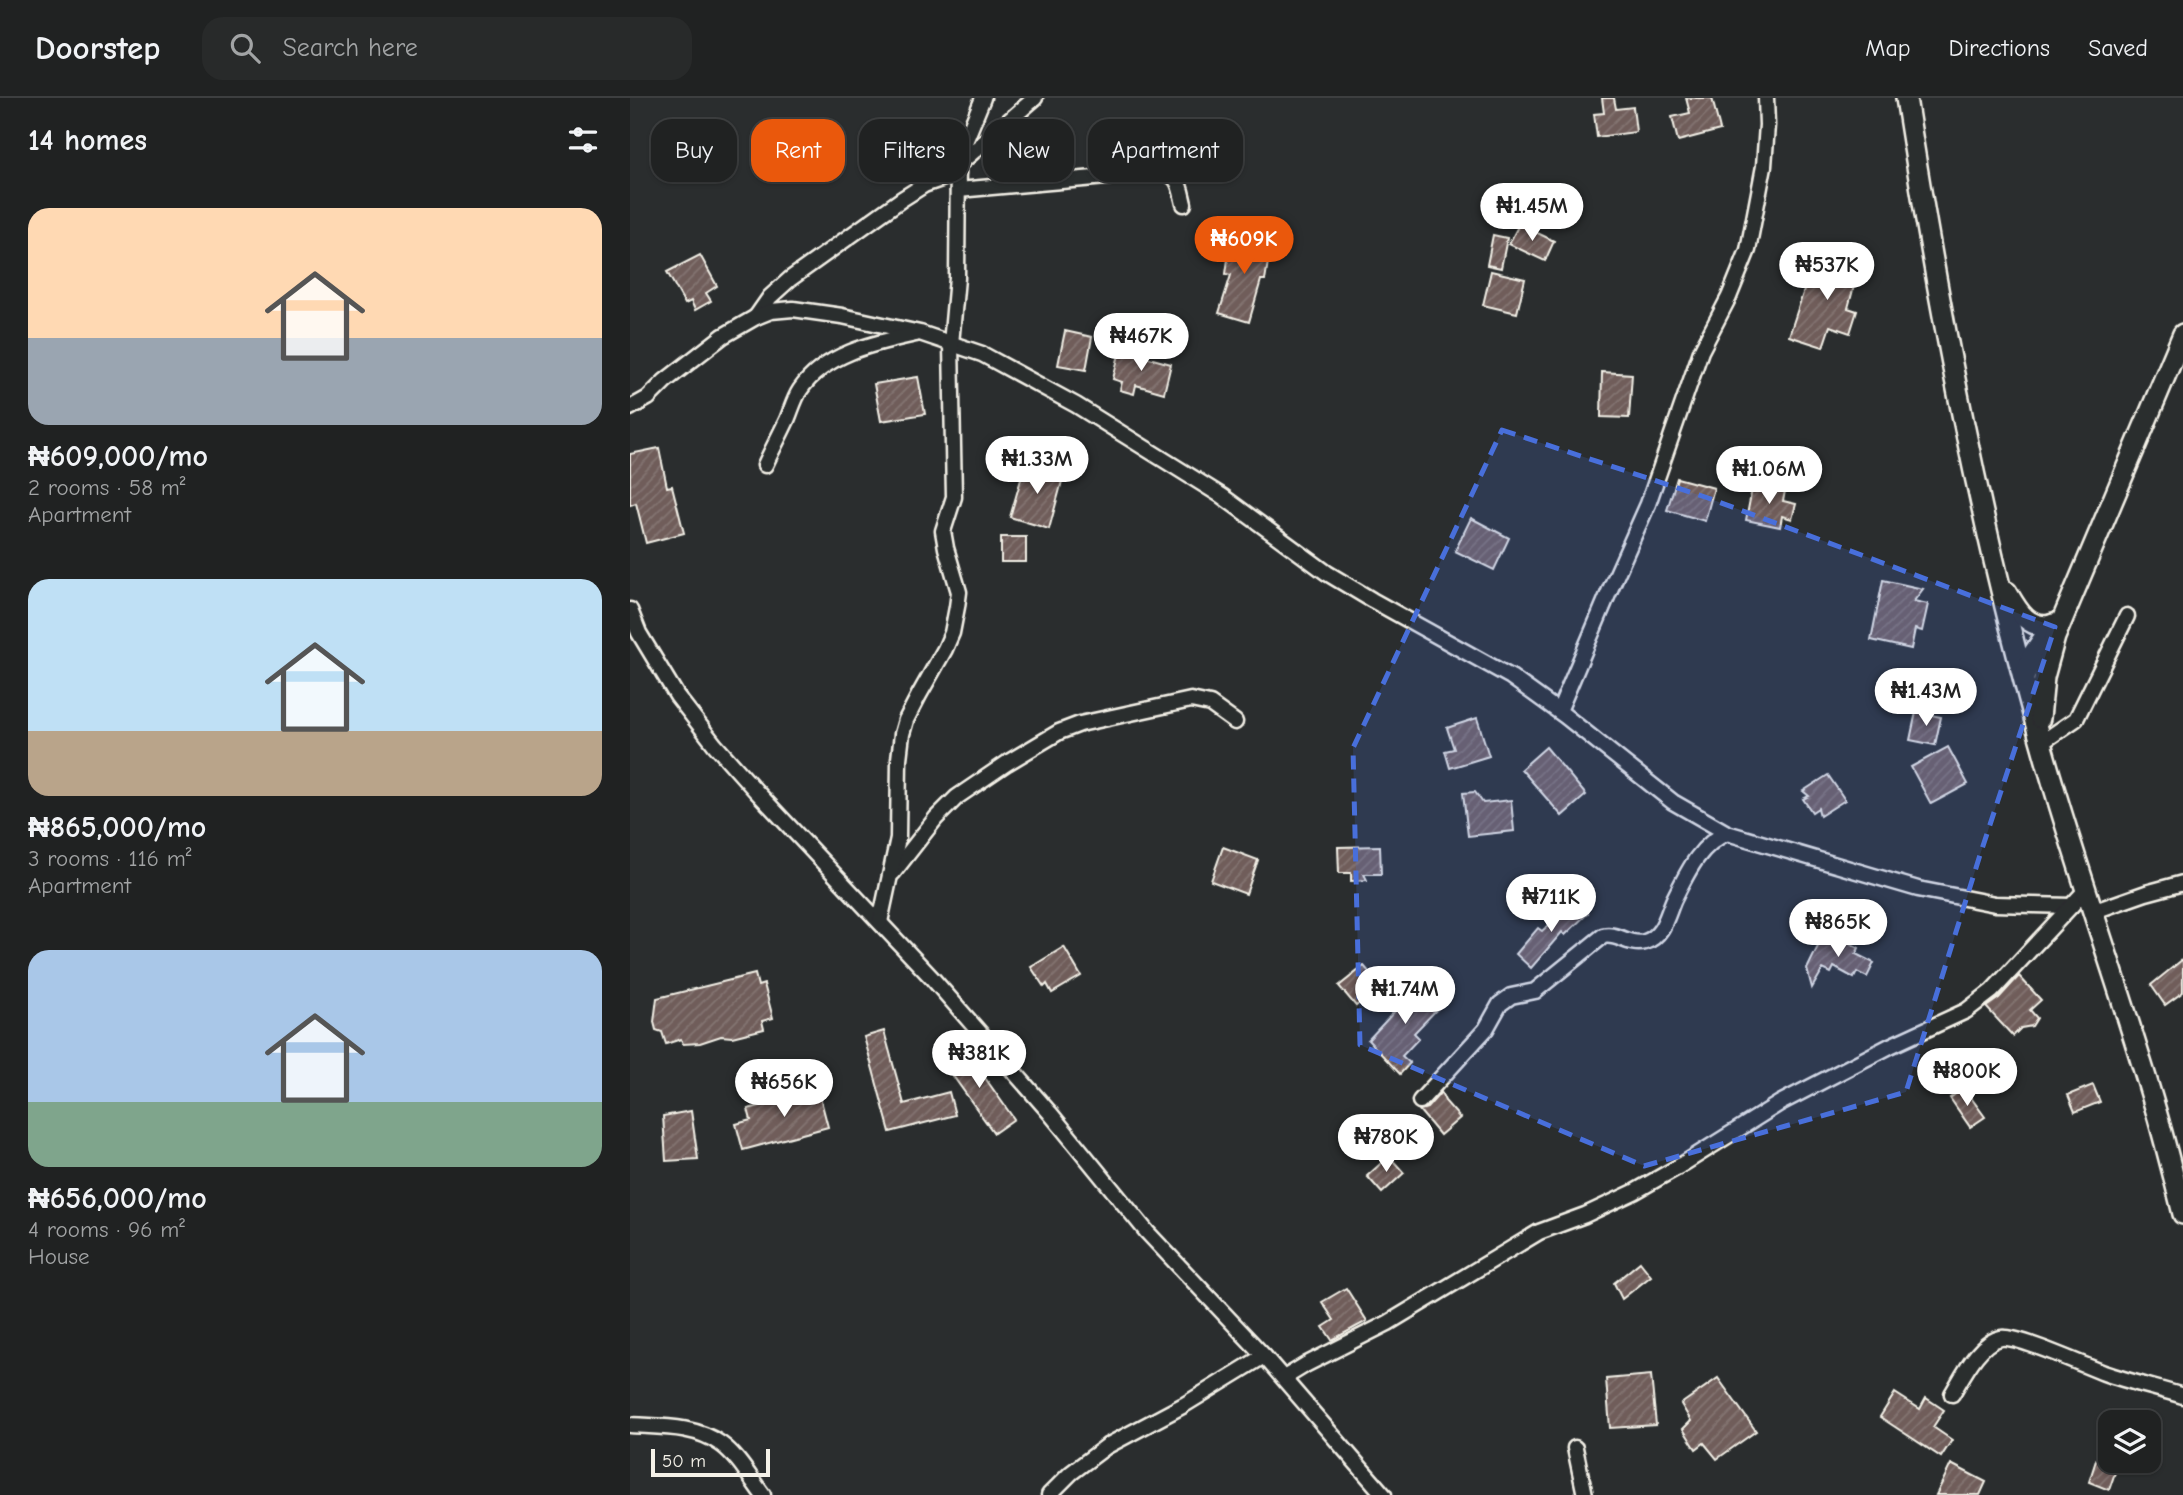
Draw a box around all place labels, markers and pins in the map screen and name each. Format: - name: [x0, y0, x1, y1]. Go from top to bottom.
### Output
- pin: ₦1.45M: [1475, 184, 1589, 243]
- pin: ₦609K: [1195, 216, 1293, 276]
- pin: ₦537K: [1778, 242, 1876, 302]
- pin: ₦467K: [1092, 314, 1190, 373]
- pin: ₦1.33M: [980, 436, 1094, 496]
- pin: ₦1.06M: [1712, 446, 1826, 506]
- pin: ₦1.43M: [1869, 668, 1983, 728]
- pin: ₦711K: [1502, 874, 1600, 934]
- pin: ₦865K: [1789, 900, 1887, 959]
- pin: ₦1.74M: [1348, 967, 1462, 1026]
- pin: ₦381K: [930, 1030, 1028, 1090]
- pin: ₦800K: [1918, 1048, 2016, 1108]
- pin: ₦656K: [735, 1060, 833, 1119]
- pin: ₦780K: [1337, 1114, 1435, 1174]

